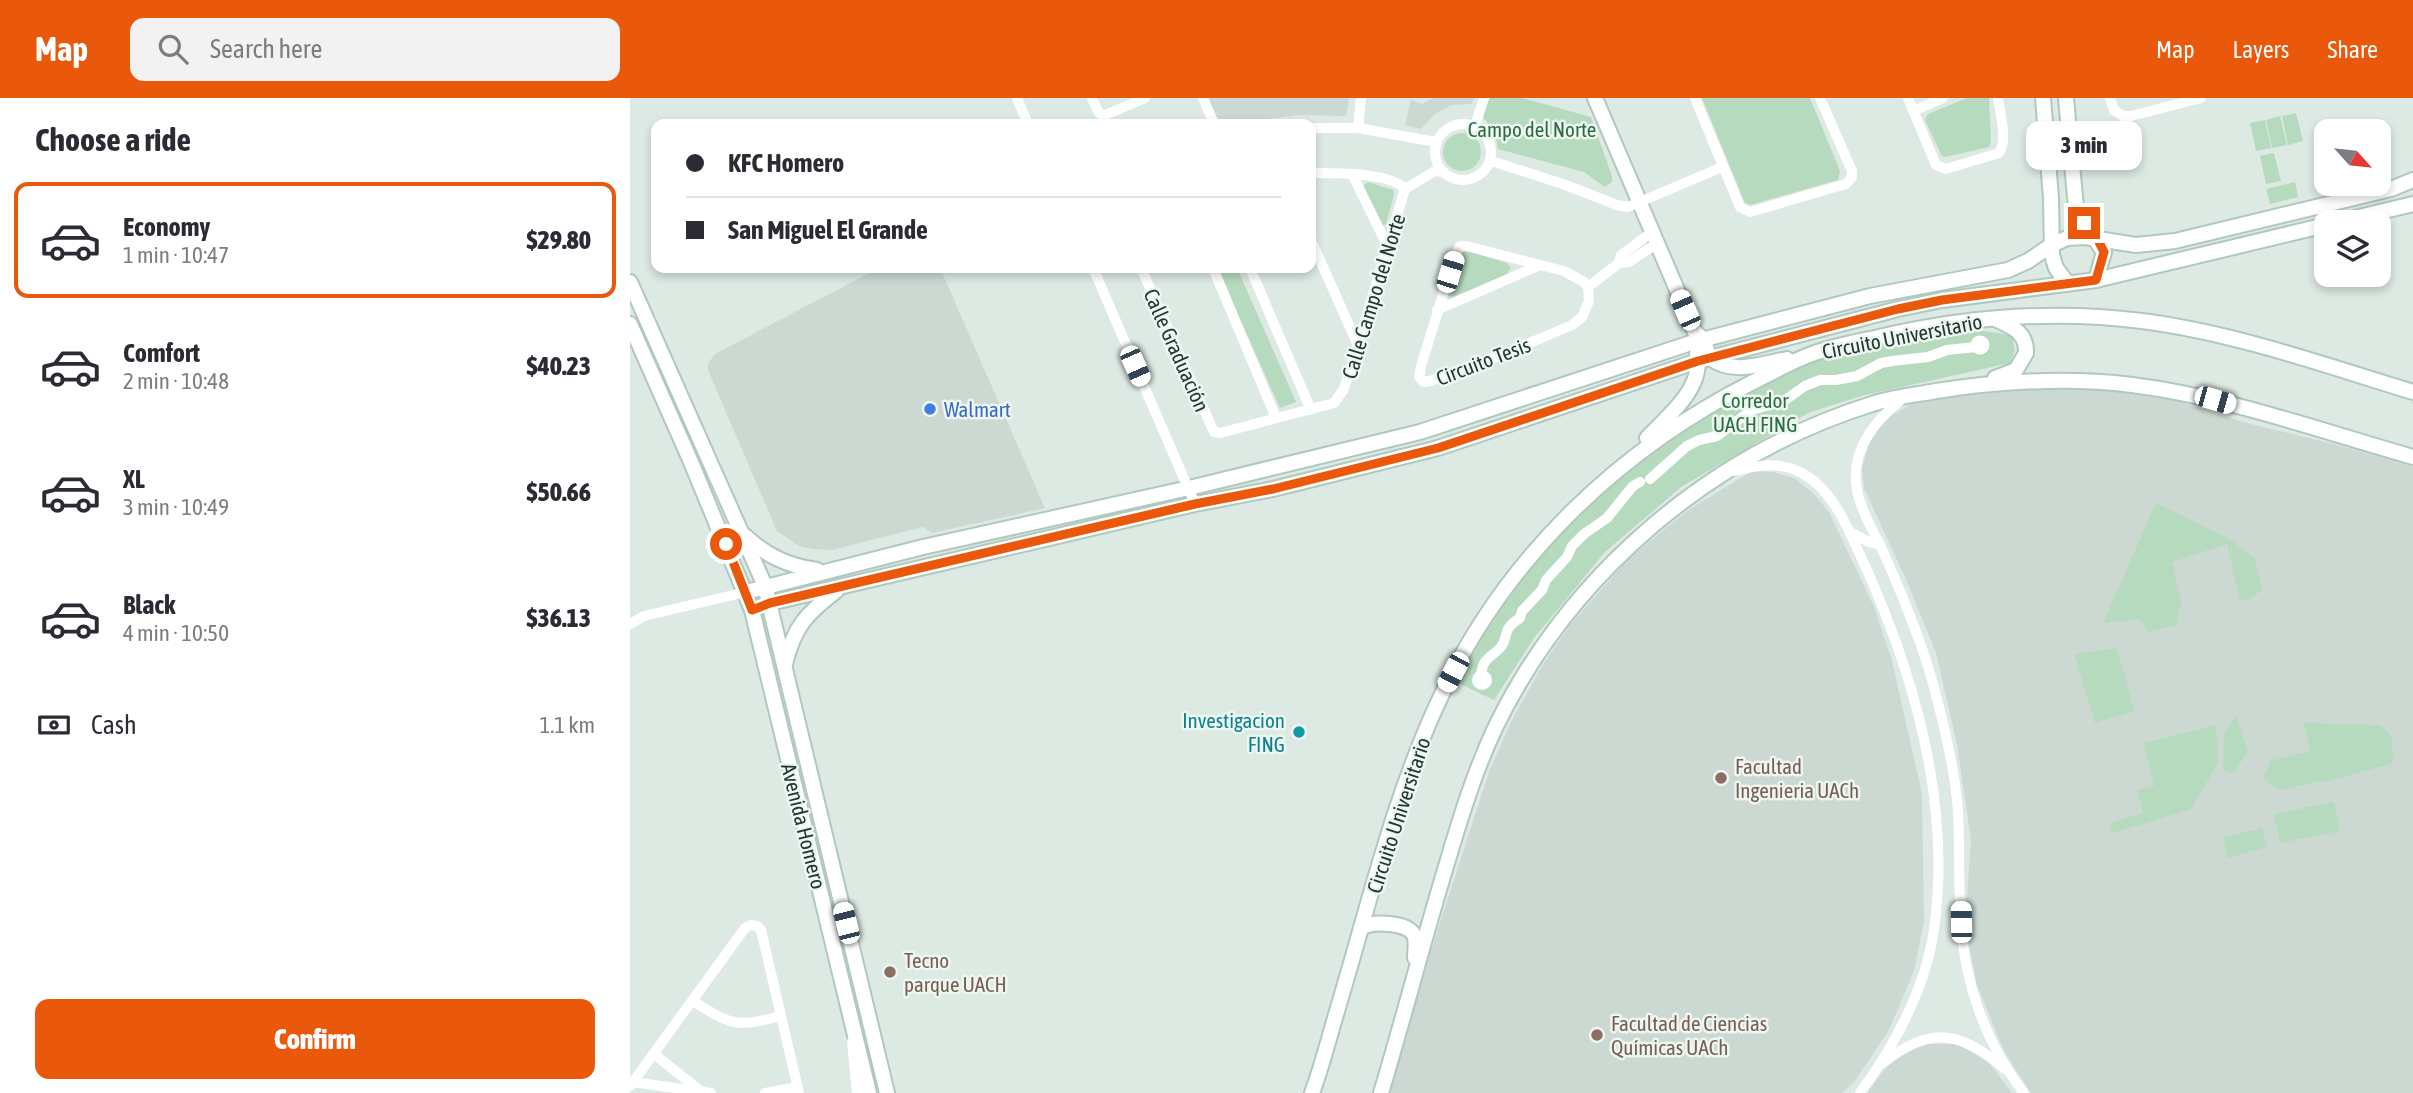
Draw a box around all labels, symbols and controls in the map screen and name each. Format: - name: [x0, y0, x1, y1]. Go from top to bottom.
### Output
- search box: [130, 18, 620, 81]
- text: Map: [35, 30, 88, 68]
- icon: search: [154, 30, 192, 68]
- text: Search here: [210, 34, 322, 64]
- text: Map: [2156, 36, 2195, 63]
- text: Layers: [2233, 36, 2289, 63]
- text: Share: [2327, 36, 2378, 63]
- park label: Campo del Norte: [1468, 117, 1596, 141]
- north arrow: [2314, 119, 2390, 196]
- map controls: [2314, 119, 2391, 287]
- text: Choose a ride: [35, 121, 191, 158]
- callout: 3 min: [2026, 122, 2142, 170]
- text: 3 min: [2061, 132, 2107, 158]
- text: KFC Homero: [728, 148, 844, 178]
- route end: [2068, 207, 2100, 239]
- icon: car: [39, 209, 102, 272]
- button: layers: [2314, 210, 2391, 287]
- street label: Calle Campo del Norte: [1337, 211, 1409, 381]
- text: Economy: [123, 212, 210, 242]
- text: San Miguel El Grande: [728, 215, 928, 245]
- text: $29.80: [527, 225, 591, 255]
- text: 1 min · 10:47: [123, 242, 229, 268]
- car: [1434, 249, 1467, 295]
- street label: Calle Graduación: [1139, 285, 1215, 415]
- car: [1667, 287, 1704, 333]
- street label: Circuito Universitario: [1820, 309, 1984, 363]
- street label: Circuito Tesis: [1433, 332, 1533, 390]
- icon: car: [39, 335, 102, 398]
- text: Comfort: [123, 338, 200, 368]
- car: [1117, 343, 1154, 389]
- text: $40.23: [527, 351, 591, 381]
- text: 2 min · 10:48: [123, 368, 229, 394]
- car: [2192, 384, 2239, 416]
- park label: Corredor UACH FING: [1713, 388, 1797, 436]
- place label: Walmart: [944, 397, 1011, 421]
- marker: Walmart: [922, 401, 938, 417]
- icon: car: [39, 461, 102, 524]
- text: XL: [123, 464, 145, 494]
- text: $50.66: [527, 477, 591, 507]
- text: 3 min · 10:49: [123, 494, 229, 520]
- route start: [710, 528, 742, 560]
- icon: car: [39, 587, 102, 650]
- text: Black: [123, 590, 175, 620]
- text: $36.13: [527, 603, 591, 633]
- text: 4 min · 10:50: [123, 620, 229, 646]
- car: [1434, 649, 1473, 695]
- icon: cash: [35, 706, 73, 744]
- place label: Investigacion FING: [1182, 708, 1285, 756]
- text: Cash: [91, 710, 137, 740]
- text: 1.1 km: [539, 712, 595, 738]
- marker: Investigacion FING: [1291, 724, 1307, 740]
- street label: Circuito Universitario: [1362, 734, 1434, 896]
- place label: Facultad Ingenieria UACh: [1735, 754, 1859, 802]
- street label: Avenida Homero: [777, 761, 831, 891]
- marker: Facultad Ingenieria UACh: [1713, 770, 1729, 786]
- car: [831, 900, 862, 946]
- car: [1951, 901, 1972, 943]
- place label: Tecno parque UACH: [904, 948, 1007, 996]
- marker: Tecno parque UACH: [882, 964, 898, 980]
- button: Confirm: [35, 999, 595, 1079]
- place label: Facultad de Ciencias Químicas UACh: [1611, 1011, 1767, 1059]
- marker: Facultad de Ciencias Químicas UACh: [1589, 1027, 1605, 1043]

